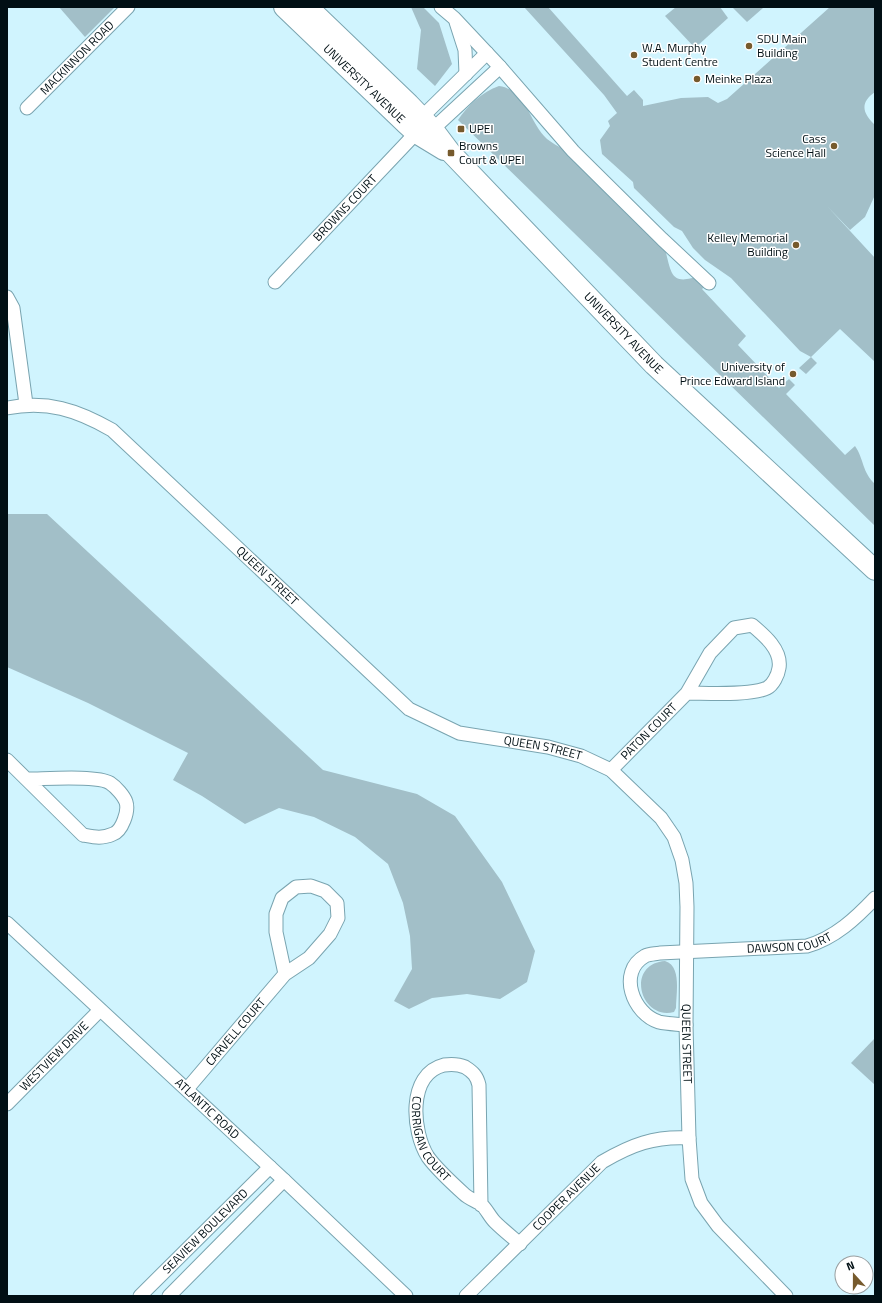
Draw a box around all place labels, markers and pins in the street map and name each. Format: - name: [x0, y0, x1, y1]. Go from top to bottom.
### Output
- place label: SDU Main Building: [757, 29, 807, 62]
- place label: W.A. Murphy Student Centre: [642, 38, 718, 71]
- marker: SDU Main Building: [744, 41, 754, 51]
- marker: W.A. Murphy Student Centre: [629, 50, 639, 60]
- place label: Meinke Plaza: [705, 69, 772, 88]
- marker: Meinke Plaza: [692, 74, 702, 84]
- place label: UPEI: [469, 119, 493, 138]
- marker: UPEI: [456, 124, 466, 134]
- place label: Cass Science Hall: [766, 129, 826, 162]
- place label: Browns Court & UPEI: [459, 136, 524, 169]
- marker: Cass Science Hall: [829, 141, 839, 151]
- marker: Browns Court & UPEI: [446, 148, 456, 158]
- place label: Kelley Memorial Building: [707, 228, 788, 261]
- marker: Kelley Memorial Building: [791, 240, 801, 250]
- place label: University of Prince Edward Island: [680, 357, 785, 390]
- marker: University of Prince Edward Island: [788, 369, 798, 379]

